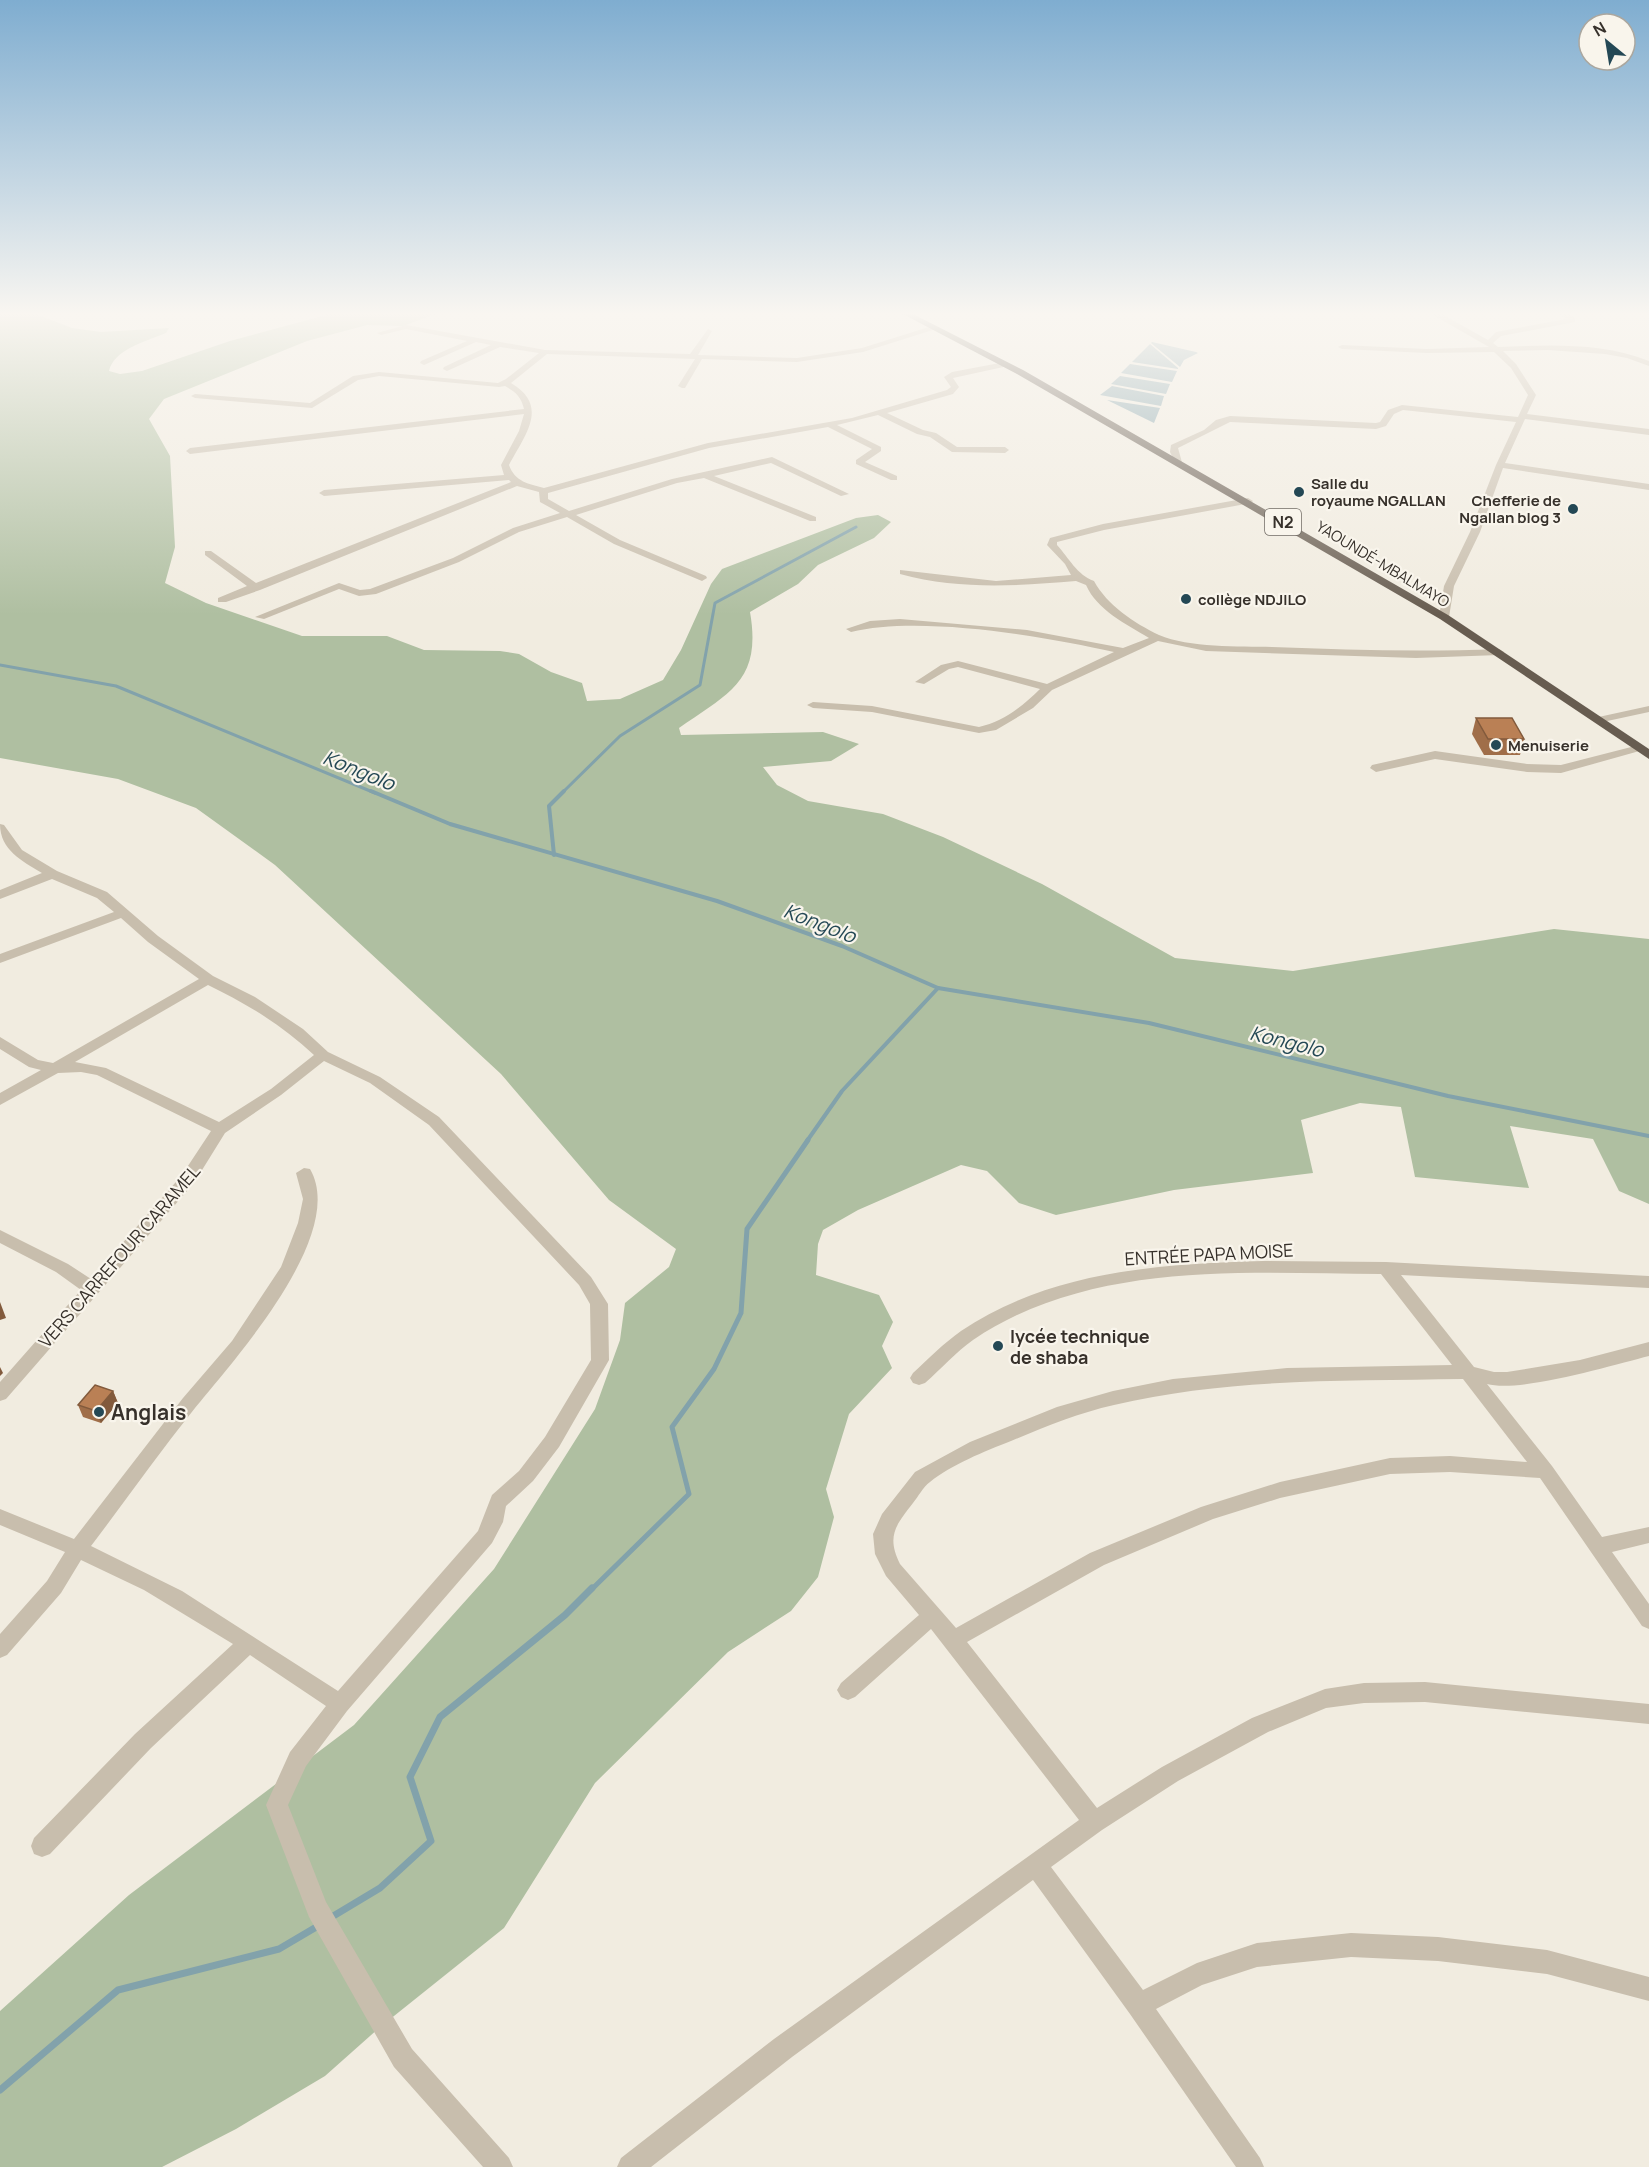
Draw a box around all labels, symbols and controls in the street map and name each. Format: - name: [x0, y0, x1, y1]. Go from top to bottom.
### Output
- north arrow: [1577, 12, 1637, 72]
- text: N: [1589, 17, 1610, 41]
- place label: Salle du royaume NGALLAN: [1311, 473, 1446, 511]
- marker: Salle du royaume NGALLAN: [1292, 485, 1306, 499]
- place label: Chefferie de Ngallan blog 3: [1459, 490, 1561, 528]
- marker: Chefferie de Ngallan blog 3: [1566, 502, 1580, 516]
- road number: N2: [1265, 509, 1301, 535]
- street label: YAOUNDÉ-MBALMAYO: [1313, 516, 1454, 612]
- place label: collège NDJILO: [1198, 589, 1306, 610]
- marker: collège NDJILO: [1179, 592, 1193, 606]
- place label: Menuiserie: [1508, 735, 1589, 756]
- marker: Menuiserie: [1489, 738, 1503, 752]
- water label: Kongolo: [319, 743, 400, 797]
- water label: Kongolo: [780, 897, 861, 949]
- water label: Kongolo: [1247, 1019, 1328, 1063]
- street label: VERS CARREFOUR CARAMEL: [33, 1159, 205, 1353]
- street label: ENTRÉE PAPA MOISE: [1124, 1238, 1294, 1270]
- place label: lycée technique de shaba: [1010, 1324, 1150, 1369]
- marker: lycée technique de shaba: [991, 1339, 1005, 1353]
- place label: Anglais: [111, 1398, 186, 1426]
- marker: Anglais: [92, 1405, 106, 1419]

